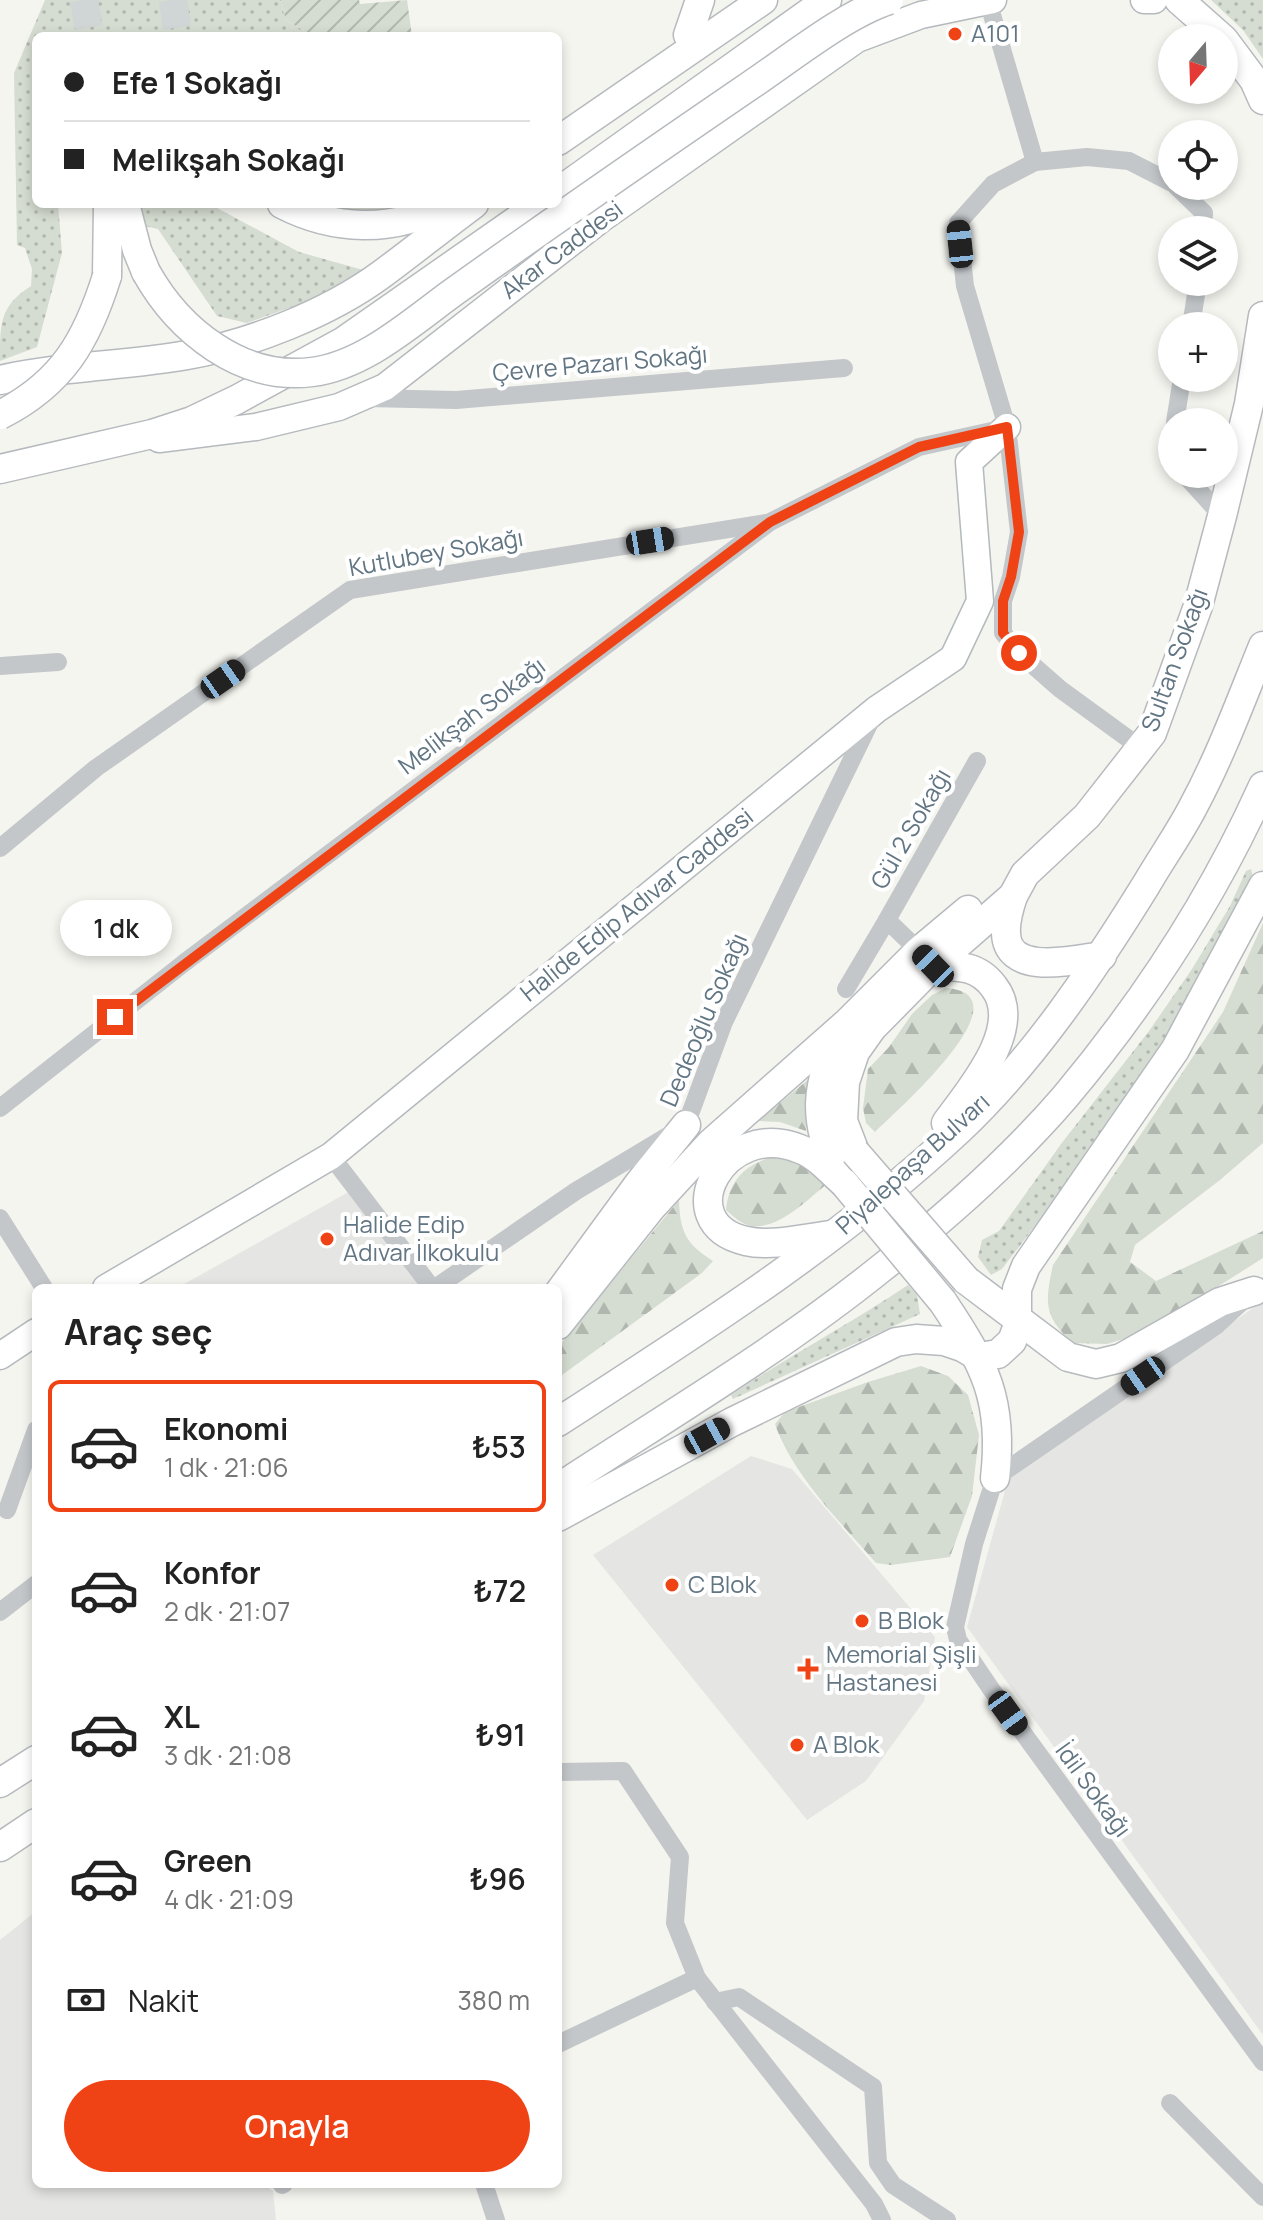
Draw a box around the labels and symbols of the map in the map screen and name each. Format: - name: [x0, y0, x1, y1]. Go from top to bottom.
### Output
- place label: A101: [971, 16, 1020, 49]
- north arrow: [1158, 24, 1238, 104]
- marker: A101: [946, 25, 964, 43]
- street label: Akar Caddesi: [493, 192, 629, 306]
- car: [946, 219, 974, 269]
- street label: Çevre Pazarı Sokağı: [491, 337, 709, 388]
- street label: Kutlubey Sokağı: [346, 520, 526, 583]
- car: [624, 525, 676, 557]
- street label: Sultan Sokağı: [1132, 583, 1215, 736]
- route start: [1001, 635, 1037, 671]
- street label: Melikşah Sokağı: [391, 649, 551, 781]
- car: [196, 655, 250, 703]
- street label: Gül 2 Sokağı: [862, 762, 958, 895]
- street label: Halide Edip Adıvar Caddesi: [513, 799, 760, 1008]
- callout: 1 dk: [59, 901, 171, 957]
- street label: Dedeoğlu Sokağı: [651, 928, 754, 1111]
- car: [908, 940, 958, 992]
- route end: [97, 999, 133, 1035]
- street label: Piyalepaşa Bulvarı: [828, 1085, 996, 1241]
- place label: Halide Edip Adıvar İlkokulu: [343, 1207, 499, 1268]
- marker: Halide Edip Adıvar İlkokulu: [318, 1230, 336, 1248]
- car: [1116, 1352, 1170, 1400]
- car: [680, 1414, 734, 1458]
- place label: C Blok: [688, 1567, 757, 1600]
- marker: C Blok: [663, 1576, 681, 1594]
- place label: B Blok: [878, 1603, 945, 1636]
- marker: B Blok: [853, 1612, 871, 1630]
- place label: Memorial Şişli Hastanesi: [826, 1637, 977, 1698]
- marker: Memorial Şişli Hastanesi: [797, 1658, 819, 1680]
- car: [984, 1687, 1032, 1739]
- place label: A Blok: [813, 1727, 881, 1760]
- street label: İdil Sokağı: [1049, 1735, 1140, 1843]
- marker: A Blok: [788, 1736, 806, 1754]

